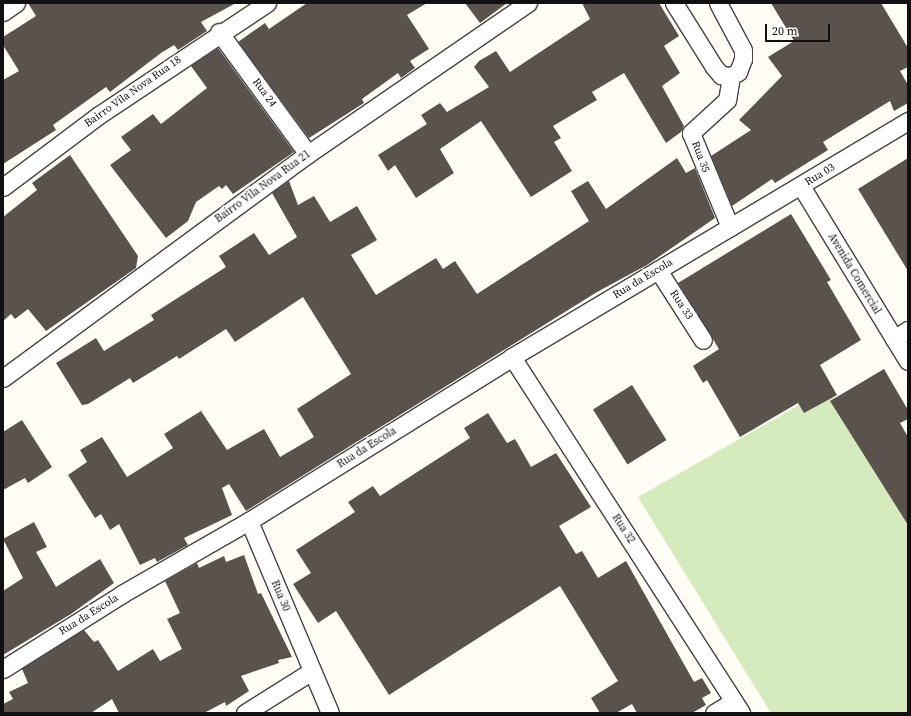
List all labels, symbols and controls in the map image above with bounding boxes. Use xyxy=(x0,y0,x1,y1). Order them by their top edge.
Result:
scale bar xyxy=(767,16,832,42)
text: 20 m xyxy=(772,23,798,39)
street label: Bairro Vila Nova Rua 18 xyxy=(82,53,184,131)
street label: Rua 24 xyxy=(249,76,279,110)
street label: Rua 35 xyxy=(688,139,712,175)
street label: Bairro Vila Nova Rua 21 xyxy=(212,148,314,226)
street label: Rua 03 xyxy=(803,161,837,189)
street label: Avenida Comercial xyxy=(825,231,883,317)
street label: Rua da Escola xyxy=(611,256,675,302)
street label: Rua 33 xyxy=(667,288,695,322)
street label: Rua da Escola xyxy=(335,425,399,471)
street label: Rua 32 xyxy=(609,512,637,546)
street label: Rua 30 xyxy=(268,578,292,614)
street label: Rua da Escola xyxy=(57,592,121,638)

